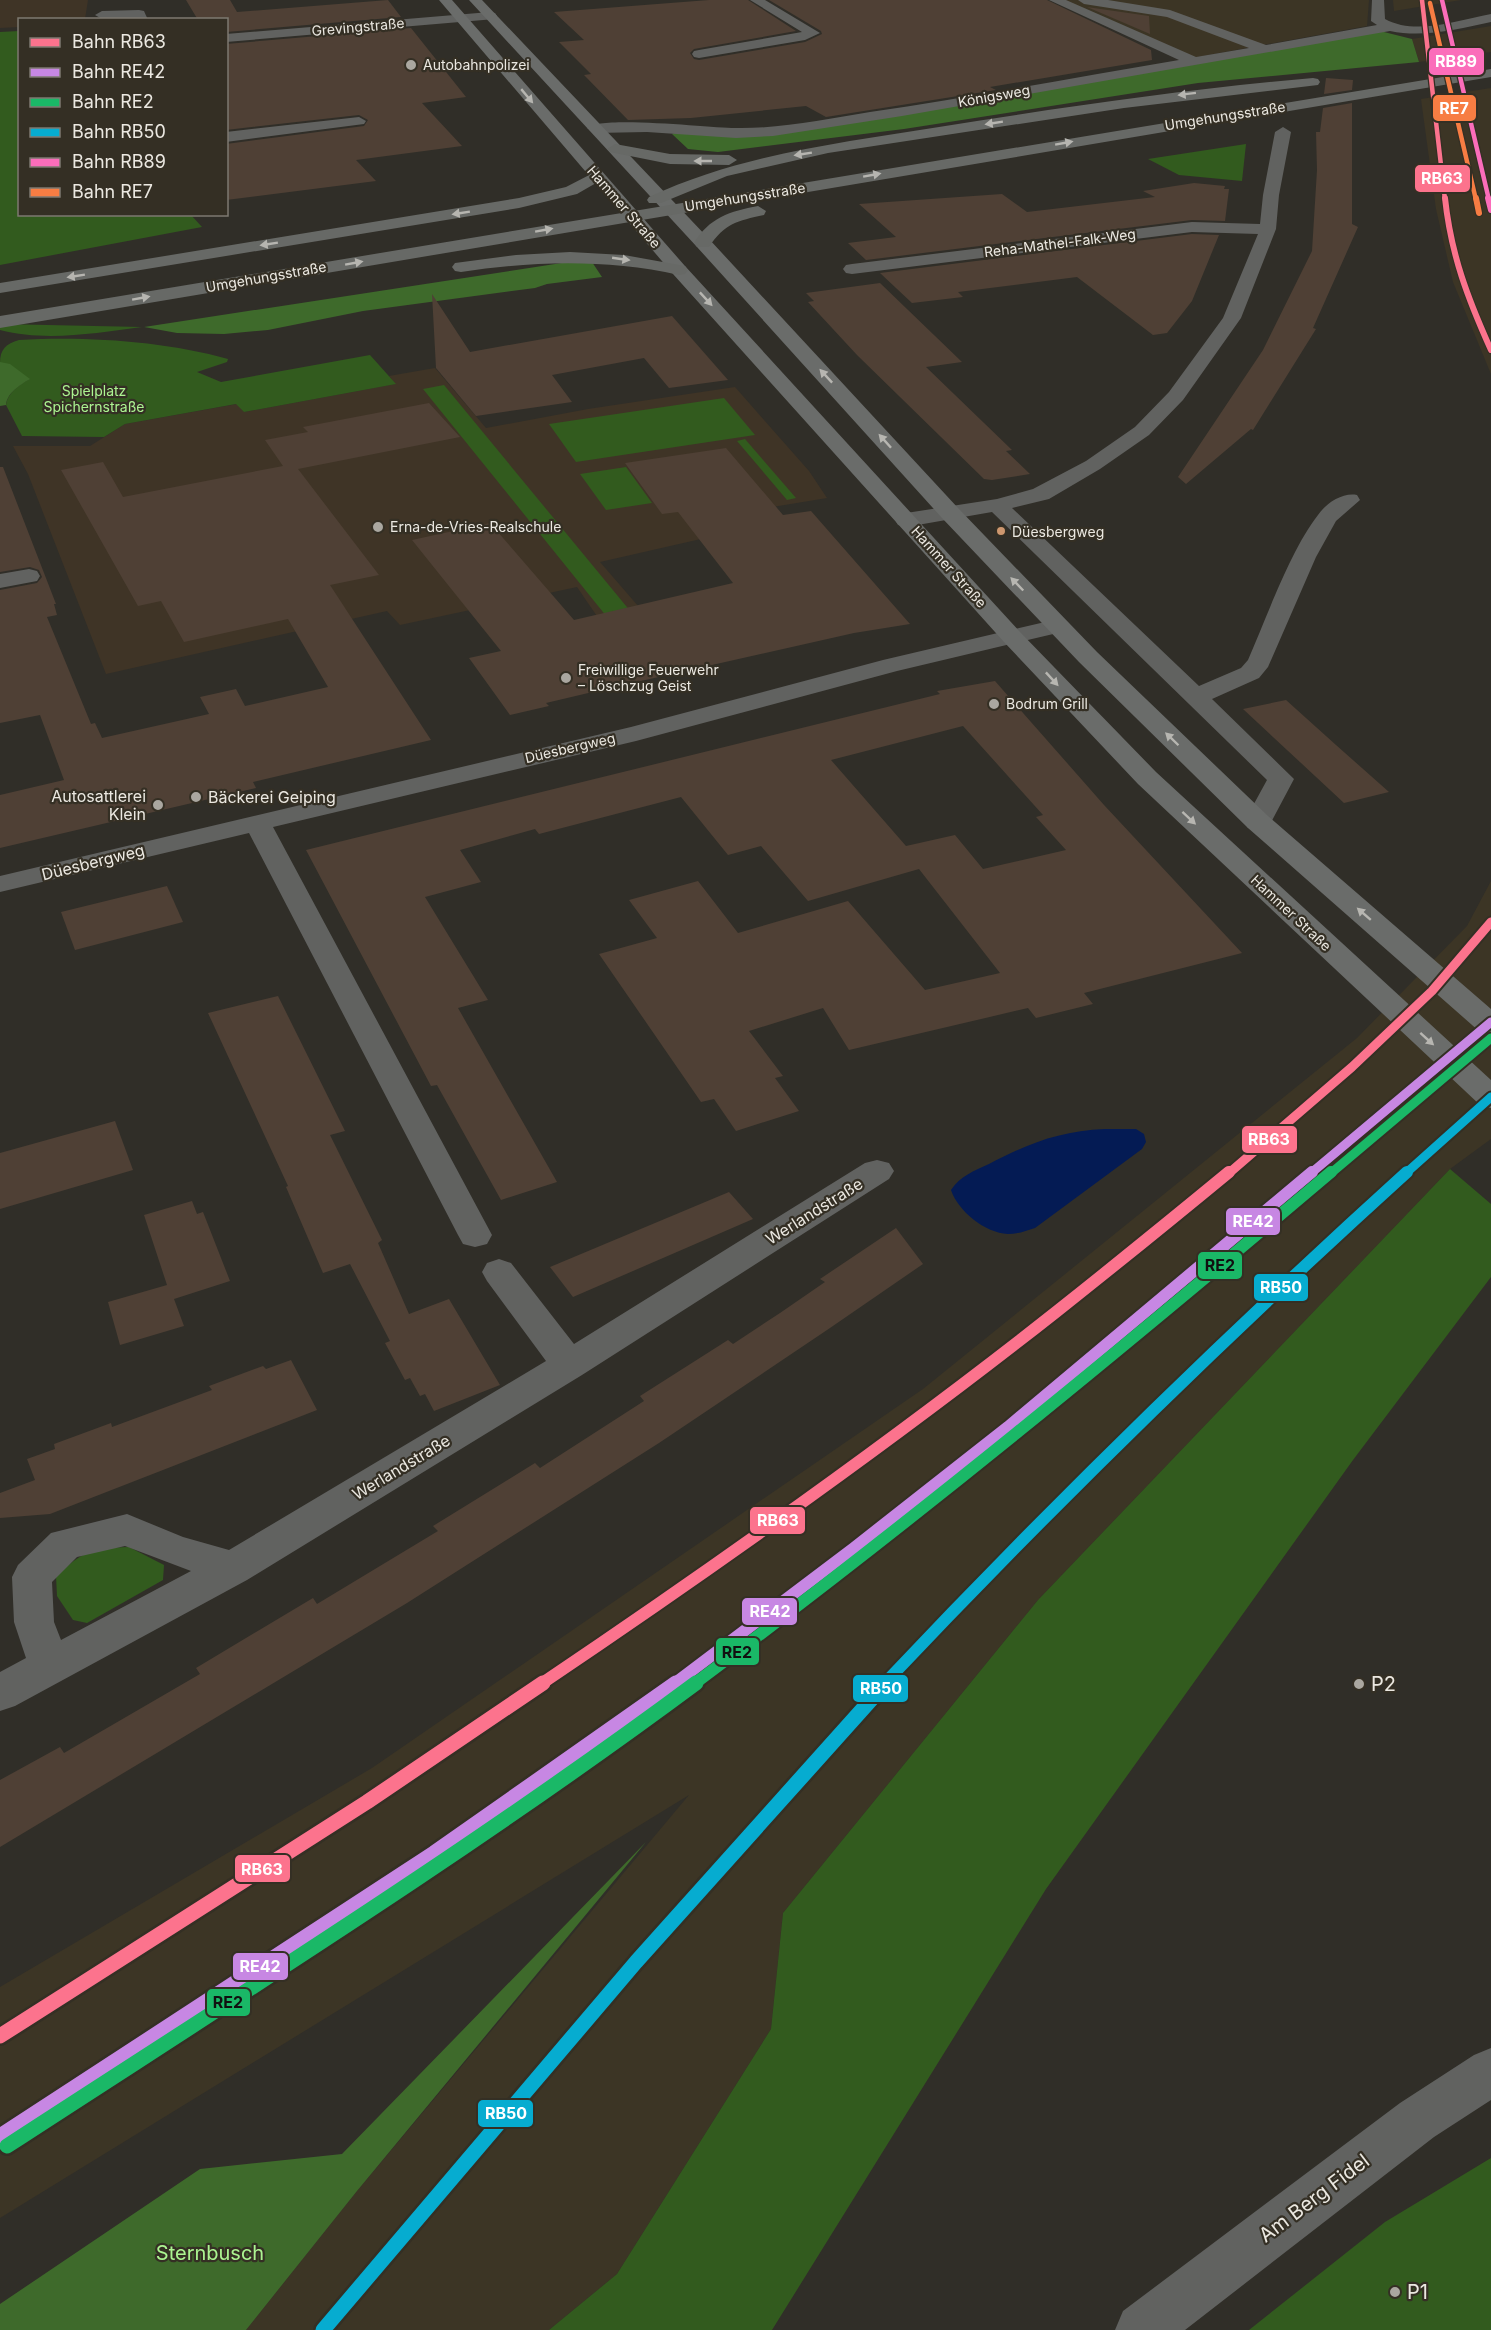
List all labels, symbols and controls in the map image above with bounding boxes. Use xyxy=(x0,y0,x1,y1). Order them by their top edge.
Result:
street label: Grevingstraße xyxy=(311,14,405,39)
legend xyxy=(18,18,228,216)
text: Bahn RB63 xyxy=(72,31,166,52)
line badge: RB89 xyxy=(1428,47,1485,76)
text: RB89 xyxy=(1435,51,1477,71)
place label: Autobahnpolizei xyxy=(423,56,530,73)
marker: Autobahnpolizei xyxy=(404,58,418,72)
text: Bahn RE42 xyxy=(72,61,165,82)
street label: Königsweg xyxy=(957,81,1031,110)
one-way arrow xyxy=(521,88,534,104)
one-way arrow xyxy=(1177,89,1196,99)
text: Bahn RE2 xyxy=(72,91,154,112)
line badge: RE7 xyxy=(1432,94,1477,122)
street label: Umgehungsstraße xyxy=(1163,98,1287,133)
text: RE7 xyxy=(1439,98,1469,118)
one-way arrow xyxy=(985,119,1004,128)
text: Bahn RB50 xyxy=(72,121,166,142)
one-way arrow xyxy=(1055,138,1074,147)
one-way arrow xyxy=(793,149,812,158)
text: Bahn RB89 xyxy=(72,151,166,172)
one-way arrow xyxy=(693,156,712,166)
street label: Hammer Straße xyxy=(584,162,665,251)
line badge: RB63 xyxy=(1414,164,1471,193)
text: RB63 xyxy=(1421,168,1463,188)
one-way arrow xyxy=(862,171,881,180)
street label: Umgehungsstraße xyxy=(683,179,807,214)
text: Bahn RE7 xyxy=(72,181,153,202)
one-way arrow xyxy=(452,209,471,218)
street label: Reha-Mathel-Falk-Weg xyxy=(983,225,1137,260)
one-way arrow xyxy=(534,226,553,235)
one-way arrow xyxy=(259,240,278,249)
one-way arrow xyxy=(612,254,631,264)
street label: Umgehungsstraße xyxy=(204,258,328,295)
one-way arrow xyxy=(344,258,363,267)
one-way arrow xyxy=(67,271,86,280)
one-way arrow xyxy=(699,291,712,306)
one-way arrow xyxy=(131,294,150,303)
one-way arrow xyxy=(819,369,833,384)
park label: Spielplatz Spichernstraße xyxy=(43,382,145,415)
one-way arrow xyxy=(879,434,892,449)
place label: Erna-de-Vries-Realschule xyxy=(390,518,561,535)
marker: Erna-de-Vries-Realschule xyxy=(371,520,385,534)
street label: Hammer Straße xyxy=(908,522,990,611)
place label: Düesbergweg xyxy=(1012,523,1104,540)
marker: Düesbergweg xyxy=(995,525,1007,537)
one-way arrow xyxy=(1010,577,1024,592)
place label: Freiwillige Feuerwehr – Löschzug Geist xyxy=(578,661,719,694)
marker: Freiwillige Feuerwehr – Löschzug Geist xyxy=(559,671,573,685)
one-way arrow xyxy=(1045,671,1059,685)
place label: Bodrum Grill xyxy=(1006,695,1088,712)
marker: Bodrum Grill xyxy=(987,697,1001,711)
street label: Düesbergweg xyxy=(523,729,617,766)
one-way arrow xyxy=(1165,733,1180,746)
place label: Autosattlerei Klein xyxy=(51,786,146,824)
place label: Bäckerei Geiping xyxy=(208,787,336,807)
marker: Bäckerei Geiping xyxy=(189,790,203,804)
marker: Autosattlerei Klein xyxy=(151,798,165,812)
one-way arrow xyxy=(1181,811,1196,824)
street label: Düesbergweg xyxy=(39,840,147,884)
street label: Hammer Straße xyxy=(1248,871,1335,954)
one-way arrow xyxy=(1357,908,1372,921)
one-way arrow xyxy=(1419,1032,1434,1045)
line badge: RB63 xyxy=(1241,1125,1298,1154)
text: RB63 xyxy=(1248,1129,1290,1149)
street label: Werlandstraße xyxy=(762,1173,866,1249)
line badge: RE42 xyxy=(1225,1207,1281,1236)
text: RE42 xyxy=(1232,1211,1274,1231)
line badge: RE2 xyxy=(1197,1251,1243,1280)
text: RE2 xyxy=(1205,1255,1235,1275)
line badge: RB50 xyxy=(1253,1273,1309,1302)
text: RB50 xyxy=(1260,1277,1302,1297)
street label: Werlandstraße xyxy=(348,1430,454,1504)
line badge: RB63 xyxy=(749,1506,806,1535)
text: RB63 xyxy=(757,1510,799,1530)
line badge: RE42 xyxy=(741,1597,798,1626)
text: RE42 xyxy=(749,1601,791,1621)
line badge: RE2 xyxy=(715,1637,760,1666)
text: RE2 xyxy=(722,1642,752,1662)
place label: P2 xyxy=(1371,1672,1396,1696)
line badge: RB50 xyxy=(852,1674,909,1703)
marker: P2 xyxy=(1352,1677,1366,1691)
text: RB50 xyxy=(860,1678,902,1698)
line badge: RB63 xyxy=(234,1854,291,1883)
text: RB63 xyxy=(241,1859,283,1879)
line badge: RE42 xyxy=(232,1952,289,1981)
text: RE42 xyxy=(239,1956,281,1976)
line badge: RE2 xyxy=(206,1988,251,2017)
text: RE2 xyxy=(213,1992,243,2012)
line badge: RB50 xyxy=(477,2099,534,2128)
text: RB50 xyxy=(485,2103,527,2123)
street label: Am Berg Fidel xyxy=(1254,2149,1374,2247)
park label: Sternbusch xyxy=(156,2241,264,2265)
place label: P1 xyxy=(1407,2280,1428,2304)
marker: P1 xyxy=(1388,2285,1402,2299)

